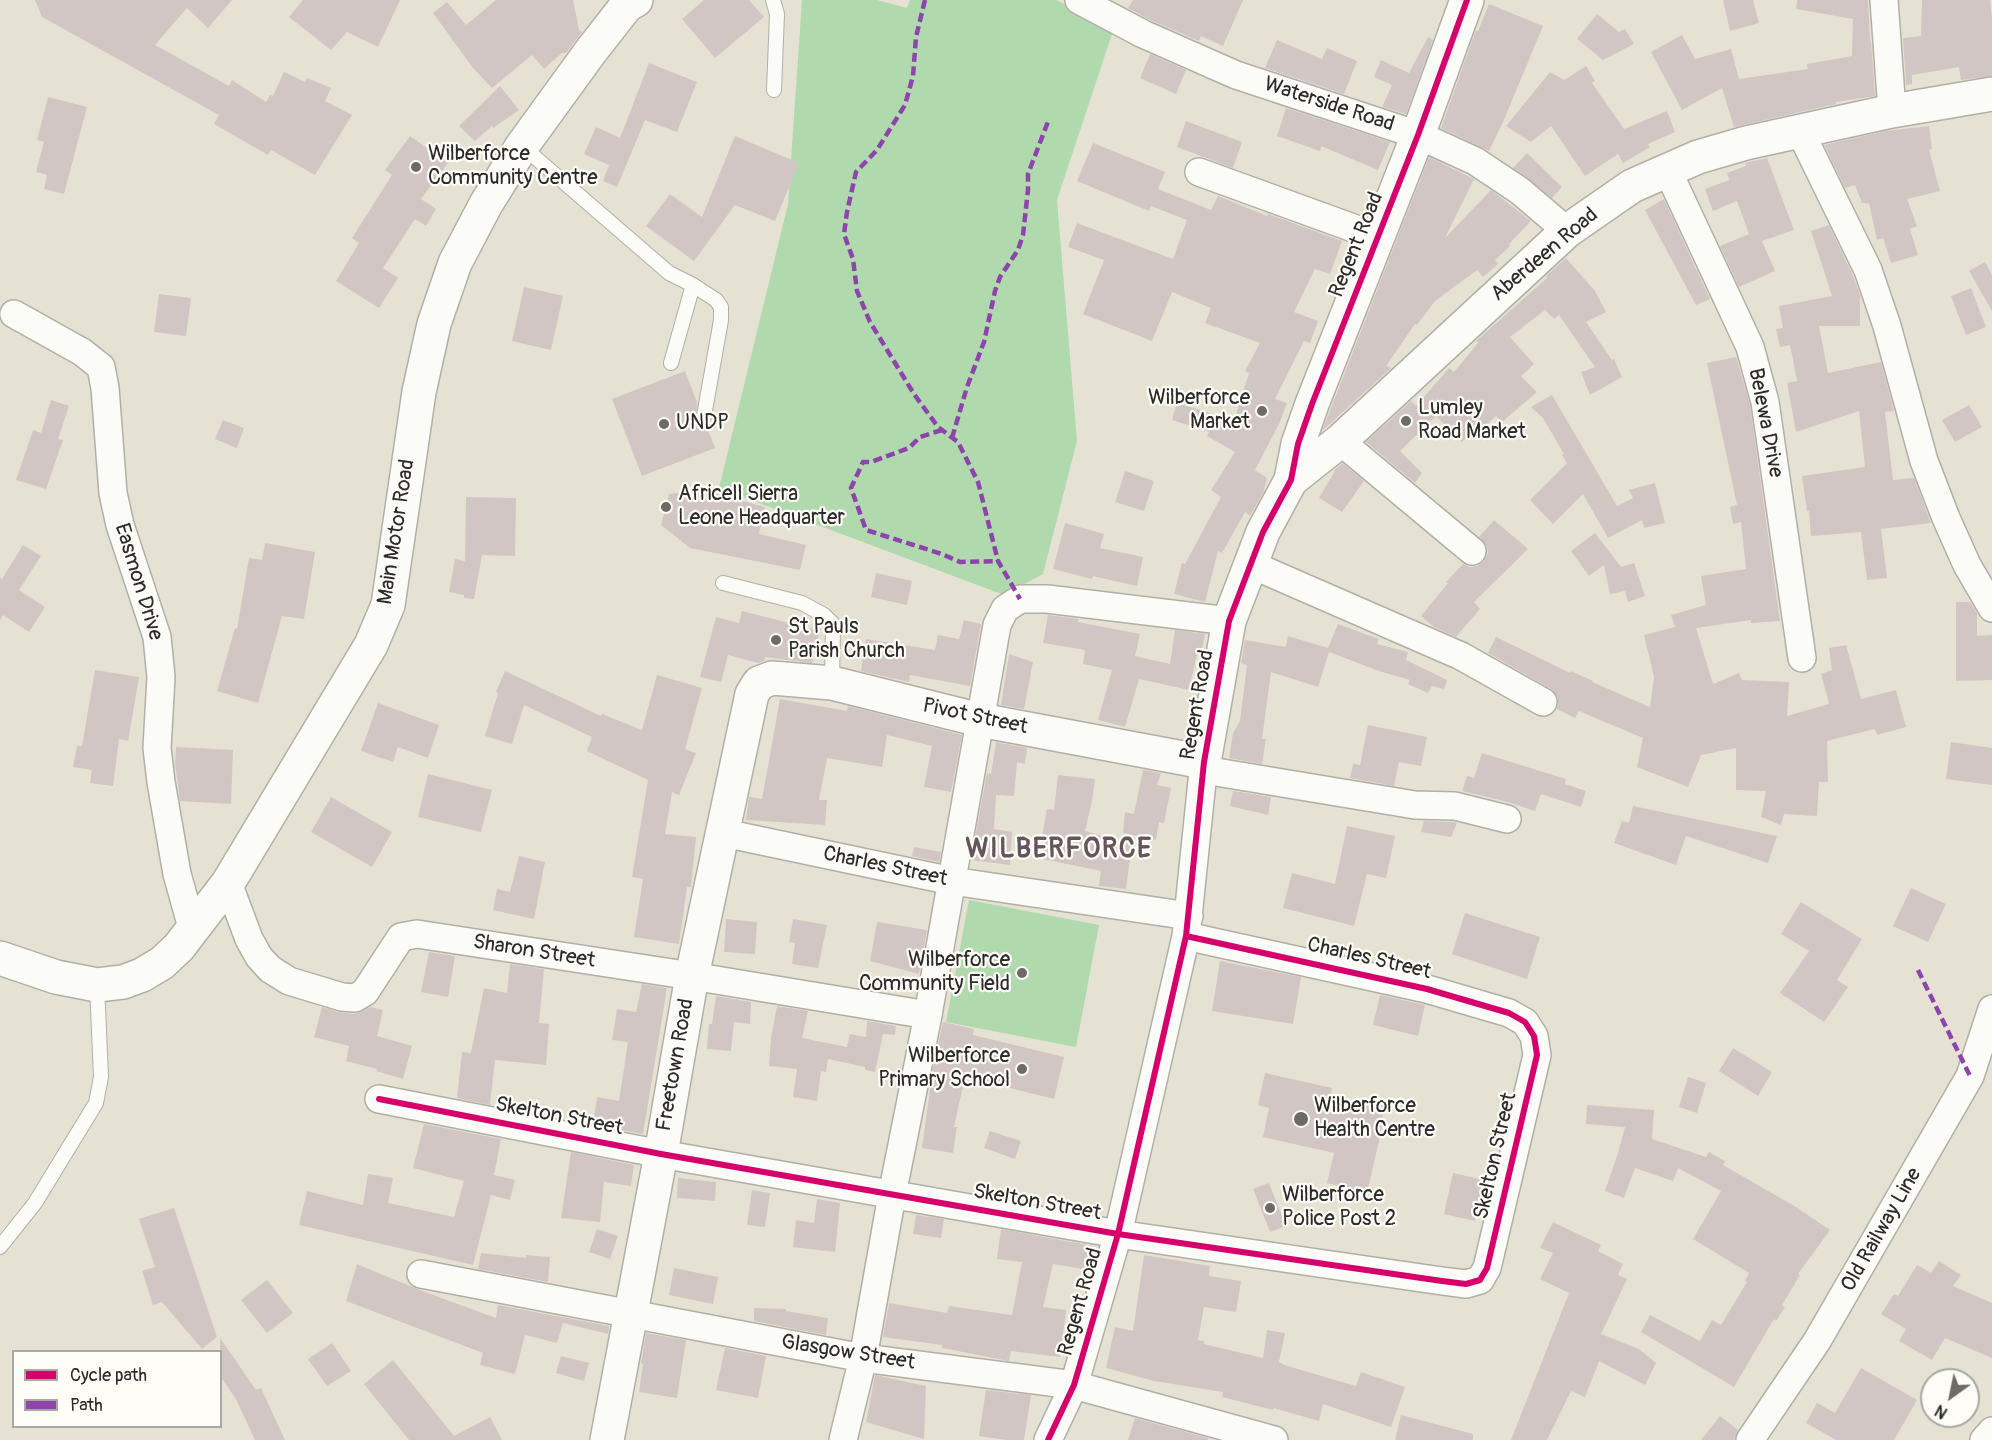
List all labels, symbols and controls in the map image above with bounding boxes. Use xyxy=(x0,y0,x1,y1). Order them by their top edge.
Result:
street label: Waterside Road xyxy=(1261,72,1397,138)
place label: Wilberforce Community Centre xyxy=(428,142,598,192)
marker: Wilberforce Community Centre xyxy=(409,160,423,174)
street label: Regent Road xyxy=(1324,189,1390,301)
street label: Aberdeen Road xyxy=(1486,203,1604,307)
street label: Belewa Drive xyxy=(1742,366,1788,480)
place label: Wilberforce Market xyxy=(1148,386,1250,436)
place label: Lumley Road Market xyxy=(1418,396,1526,446)
marker: Wilberforce Market xyxy=(1255,404,1269,418)
place label: UNDP xyxy=(676,411,729,437)
marker: Lumley Road Market xyxy=(1399,414,1413,428)
marker: UNDP xyxy=(657,417,671,431)
street label: Main Motor Road xyxy=(373,458,421,606)
place label: Africell Sierra Leone Headquarter xyxy=(678,482,845,532)
marker: Africell Sierra Leone Headquarter xyxy=(659,500,673,514)
street label: Easmon Drive xyxy=(108,520,168,644)
place label: St Pauls Parish Church xyxy=(788,615,905,665)
marker: St Pauls Parish Church xyxy=(769,633,783,647)
street label: Regent Road xyxy=(1176,648,1220,762)
street label: Pivot Street xyxy=(920,694,1030,740)
district label: WILBERFORCE xyxy=(965,834,1153,866)
street label: Charles Street xyxy=(821,842,949,892)
street label: Sharon Street xyxy=(471,930,597,974)
street label: Charles Street xyxy=(1305,933,1433,985)
place label: Wilberforce Community Field xyxy=(859,948,1010,998)
marker: Wilberforce Community Field xyxy=(1015,966,1029,980)
street label: Freetown Road xyxy=(652,997,700,1133)
place label: Wilberforce Primary School xyxy=(878,1044,1010,1094)
marker: Wilberforce Primary School xyxy=(1015,1062,1029,1076)
street label: Skelton Street xyxy=(1469,1090,1523,1222)
street label: Skelton Street xyxy=(493,1092,625,1142)
place label: Wilberforce Health Centre xyxy=(1314,1094,1435,1144)
marker: Wilberforce Health Centre xyxy=(1292,1110,1310,1128)
street label: Old Railway Line xyxy=(1836,1164,1928,1296)
street label: Skelton Street xyxy=(971,1179,1103,1227)
place label: Wilberforce Police Post 2 xyxy=(1282,1183,1396,1233)
marker: Wilberforce Police Post 2 xyxy=(1263,1201,1277,1215)
street label: Regent Road xyxy=(1054,1245,1108,1359)
street label: Glasgow Street xyxy=(779,1330,917,1376)
legend xyxy=(12,1350,222,1428)
text: Cycle path xyxy=(70,1364,147,1387)
north arrow xyxy=(1920,1368,1980,1428)
text: Path xyxy=(70,1394,103,1417)
text: N xyxy=(1931,1400,1951,1423)

